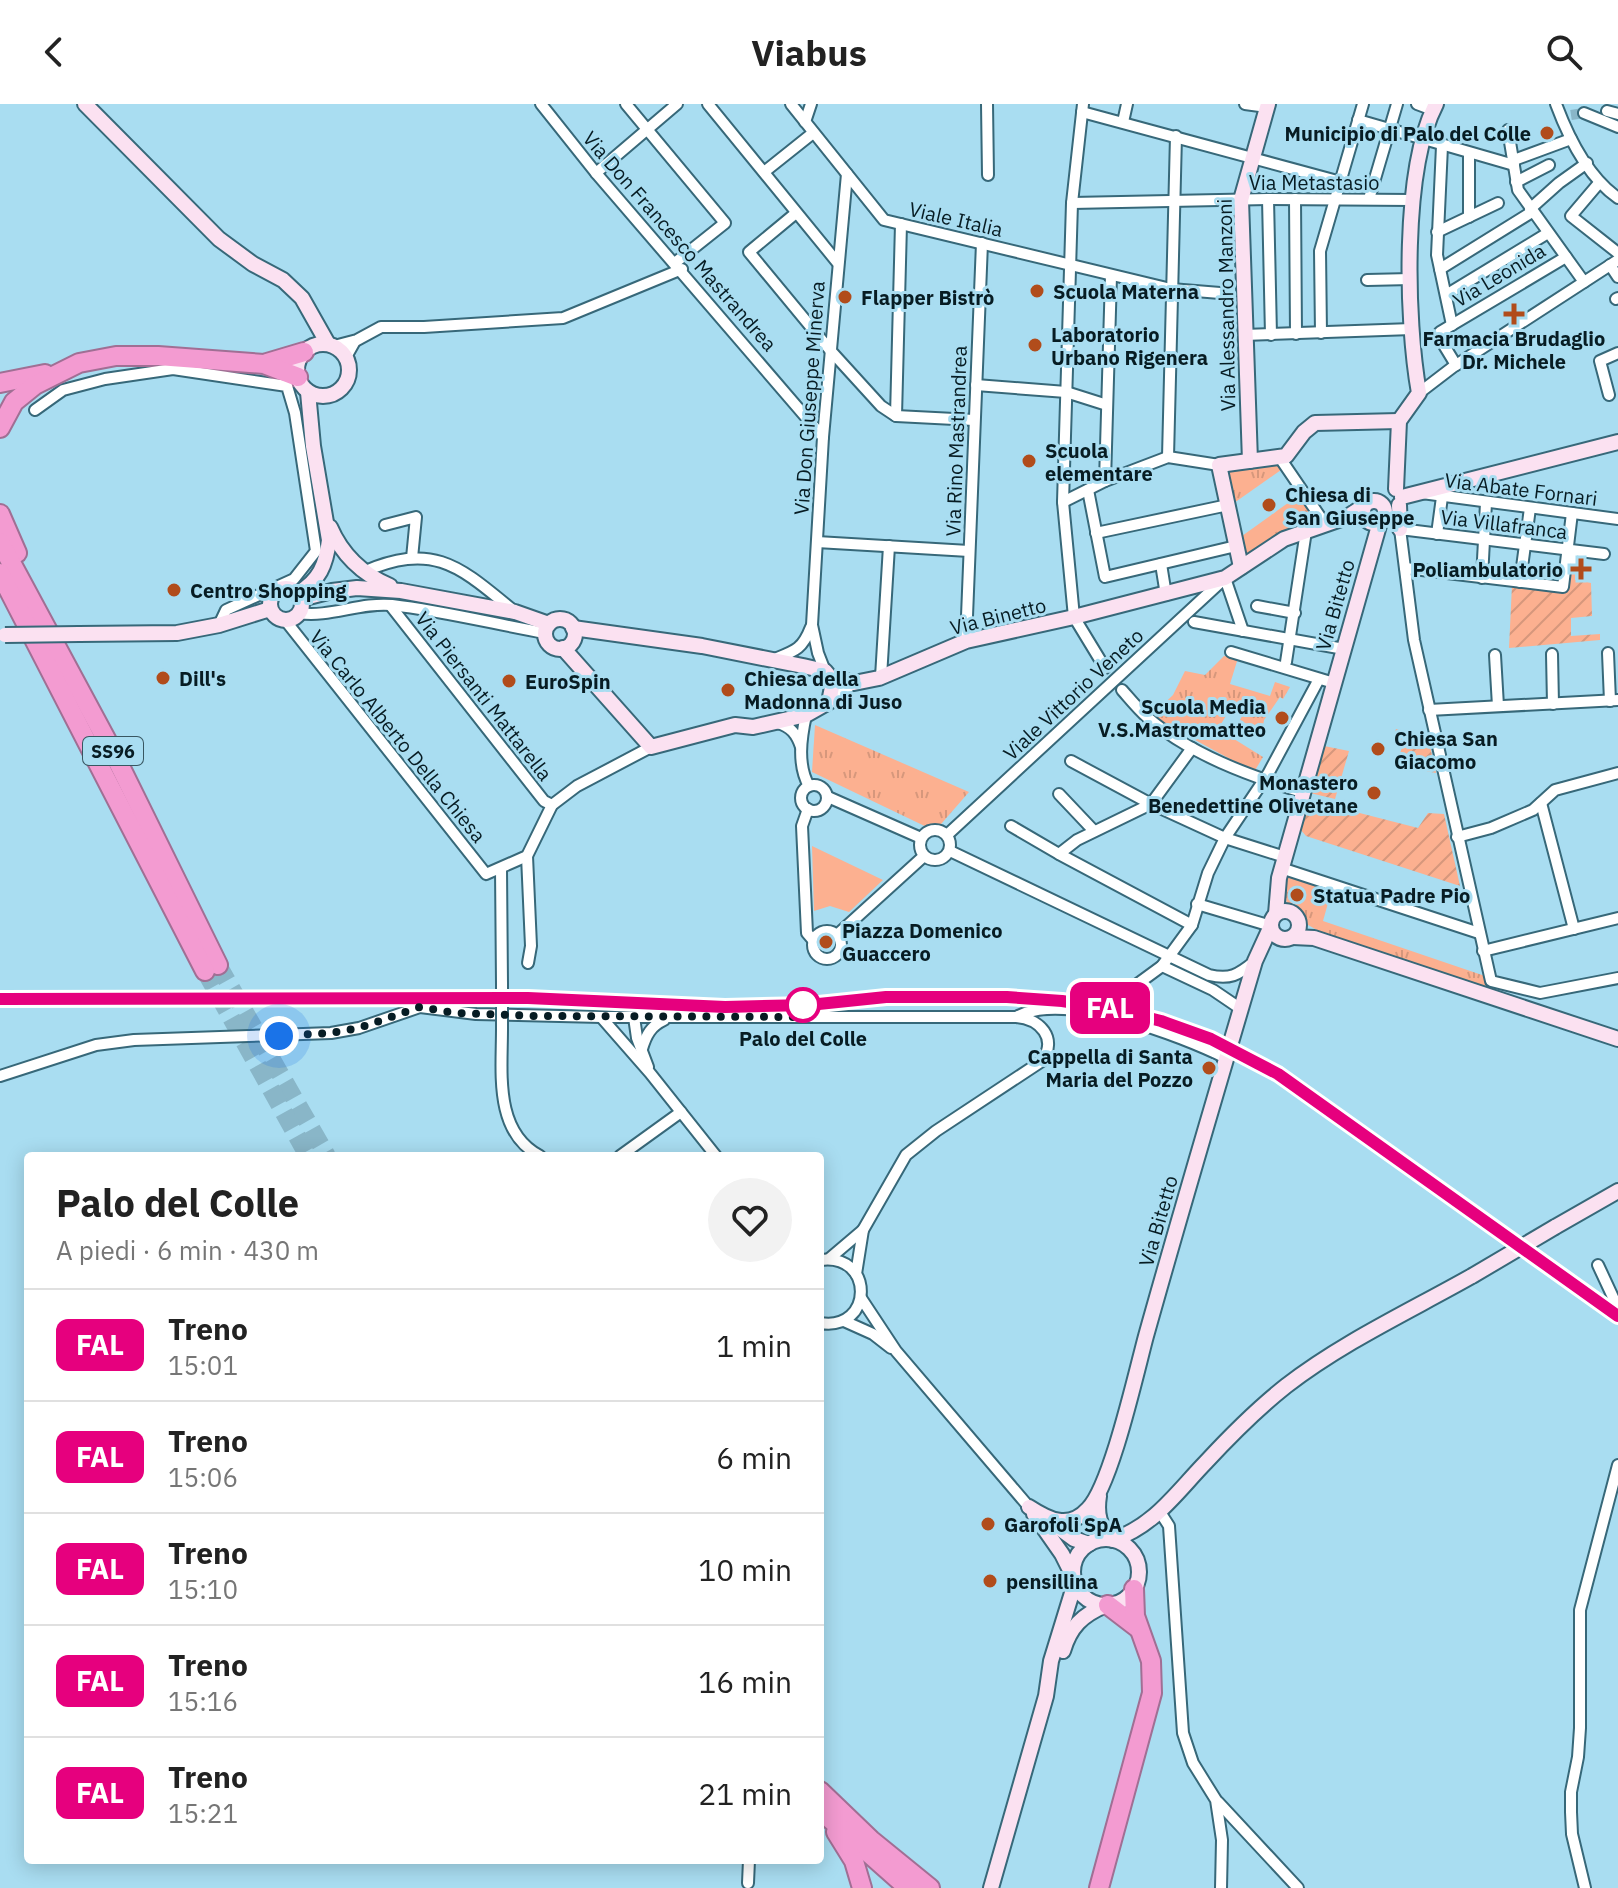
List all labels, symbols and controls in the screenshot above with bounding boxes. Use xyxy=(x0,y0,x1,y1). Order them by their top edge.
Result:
text: Viabus xyxy=(751,29,867,76)
icon: back xyxy=(32,30,76,74)
icon: search xyxy=(1542,30,1586,74)
place label: Municipio di Palo del Colle xyxy=(1285,120,1531,147)
marker: Municipio di Palo del Colle xyxy=(1538,124,1556,142)
street label: Via Don Francesco Mastrandrea xyxy=(577,125,783,357)
street label: Via Metastasio xyxy=(1249,169,1379,196)
street label: Viale Italia xyxy=(906,195,1006,243)
street label: Via Alessandro Manzoni xyxy=(1211,198,1241,412)
street label: Via Leonida xyxy=(1448,237,1550,313)
place label: Scuola Materna xyxy=(1053,278,1199,305)
street label: Via Don Giuseppe Minerva xyxy=(787,280,831,516)
marker: Scuola Materna xyxy=(1028,282,1046,300)
place label: Flapper Bistrò xyxy=(861,284,994,311)
marker: Flapper Bistrò xyxy=(836,288,854,306)
marker: Farmacia Brudaglio Dr. Michele xyxy=(1505,305,1523,323)
place label: Laboratorio Urbano Rigenera xyxy=(1051,321,1208,371)
place label: Farmacia Brudaglio Dr. Michele xyxy=(1423,325,1605,375)
marker: Laboratorio Urbano Rigenera xyxy=(1026,336,1044,354)
street label: Via Rino Mastrandrea xyxy=(939,345,973,537)
place label: Scuola elementare xyxy=(1045,437,1153,487)
marker: Scuola elementare xyxy=(1020,452,1038,470)
street label: Via Abate Fornari xyxy=(1443,466,1599,512)
place label: Chiesa di San Giuseppe xyxy=(1285,481,1414,531)
marker: Chiesa di San Giuseppe xyxy=(1260,496,1278,514)
street label: Via Villafranca xyxy=(1439,503,1569,545)
street label: Via Bitetto xyxy=(1309,556,1361,654)
place label: Poliambulatorio xyxy=(1413,556,1563,583)
marker: Poliambulatorio xyxy=(1570,558,1592,580)
place label: Centro Shopping xyxy=(190,577,347,604)
marker: Centro Shopping xyxy=(165,581,183,599)
street label: Via Binetto xyxy=(947,591,1049,641)
street label: Via Piersanti Mattarella xyxy=(409,606,559,786)
street label: Viale Vittorio Veneto xyxy=(997,622,1149,766)
street label: Via Carlo Alberto Della Chiesa xyxy=(304,624,492,848)
place label: Dill's xyxy=(179,665,226,692)
place label: Chiesa della Madonna di Juso xyxy=(744,665,902,715)
place label: EuroSpin xyxy=(525,668,611,695)
marker: Dill's xyxy=(154,669,172,687)
marker: EuroSpin xyxy=(500,672,518,690)
marker: Chiesa della Madonna di Juso xyxy=(719,681,737,699)
place label: Scuola Media V.S.Mastromatteo xyxy=(1098,693,1266,743)
marker: Scuola Media V.S.Mastromatteo xyxy=(1273,709,1291,727)
place label: Chiesa San Giacomo xyxy=(1394,725,1498,775)
road number: SS96 xyxy=(83,737,143,765)
marker: Chiesa San Giacomo xyxy=(1369,740,1387,758)
place label: Monastero Benedettine Olivetane xyxy=(1148,769,1358,819)
marker: Monastero Benedettine Olivetane xyxy=(1365,784,1383,802)
place label: Statua Padre Pio xyxy=(1313,882,1470,909)
marker: Statua Padre Pio xyxy=(1288,886,1306,904)
place label: Piazza Domenico Guaccero xyxy=(842,917,1003,967)
marker: Piazza Domenico Guaccero xyxy=(817,933,835,951)
line badge: FAL xyxy=(1064,982,1156,1034)
marker: Palo del Colle xyxy=(786,988,820,1022)
text: FAL xyxy=(1086,989,1134,1026)
your location xyxy=(259,1016,299,1056)
place label: Palo del Colle xyxy=(739,1025,867,1052)
place label: Cappella di Santa Maria del Pozzo xyxy=(1028,1043,1193,1093)
marker: Cappella di Santa Maria del Pozzo xyxy=(1200,1059,1218,1077)
street label: Via Bitetto xyxy=(1132,1172,1184,1270)
text: Palo del Colle xyxy=(56,1178,299,1227)
button: heart xyxy=(708,1178,792,1262)
text: A piedi · 6 min · 430 m xyxy=(56,1233,319,1267)
text: Treno xyxy=(168,1309,248,1348)
text: FAL xyxy=(76,1326,124,1363)
text: 1 min xyxy=(716,1326,792,1365)
text: 15:01 xyxy=(168,1348,238,1382)
text: Treno xyxy=(168,1421,248,1460)
text: FAL xyxy=(76,1438,124,1475)
text: 6 min xyxy=(716,1438,792,1477)
text: 15:06 xyxy=(168,1460,238,1494)
place label: Garofoli SpA xyxy=(1004,1511,1122,1538)
marker: Garofoli SpA xyxy=(979,1515,997,1533)
text: Treno xyxy=(168,1533,248,1572)
text: FAL xyxy=(76,1550,124,1587)
text: 10 min xyxy=(698,1550,792,1589)
place label: pensillina xyxy=(1006,1568,1098,1595)
text: 15:10 xyxy=(168,1572,238,1606)
marker: pensillina xyxy=(981,1572,999,1590)
text: Treno xyxy=(168,1645,248,1684)
text: FAL xyxy=(76,1662,124,1699)
text: 16 min xyxy=(698,1662,792,1701)
text: 15:16 xyxy=(168,1684,238,1718)
text: Treno xyxy=(168,1757,248,1796)
text: FAL xyxy=(76,1774,124,1811)
text: 21 min xyxy=(698,1774,792,1813)
text: 15:21 xyxy=(168,1796,238,1830)

